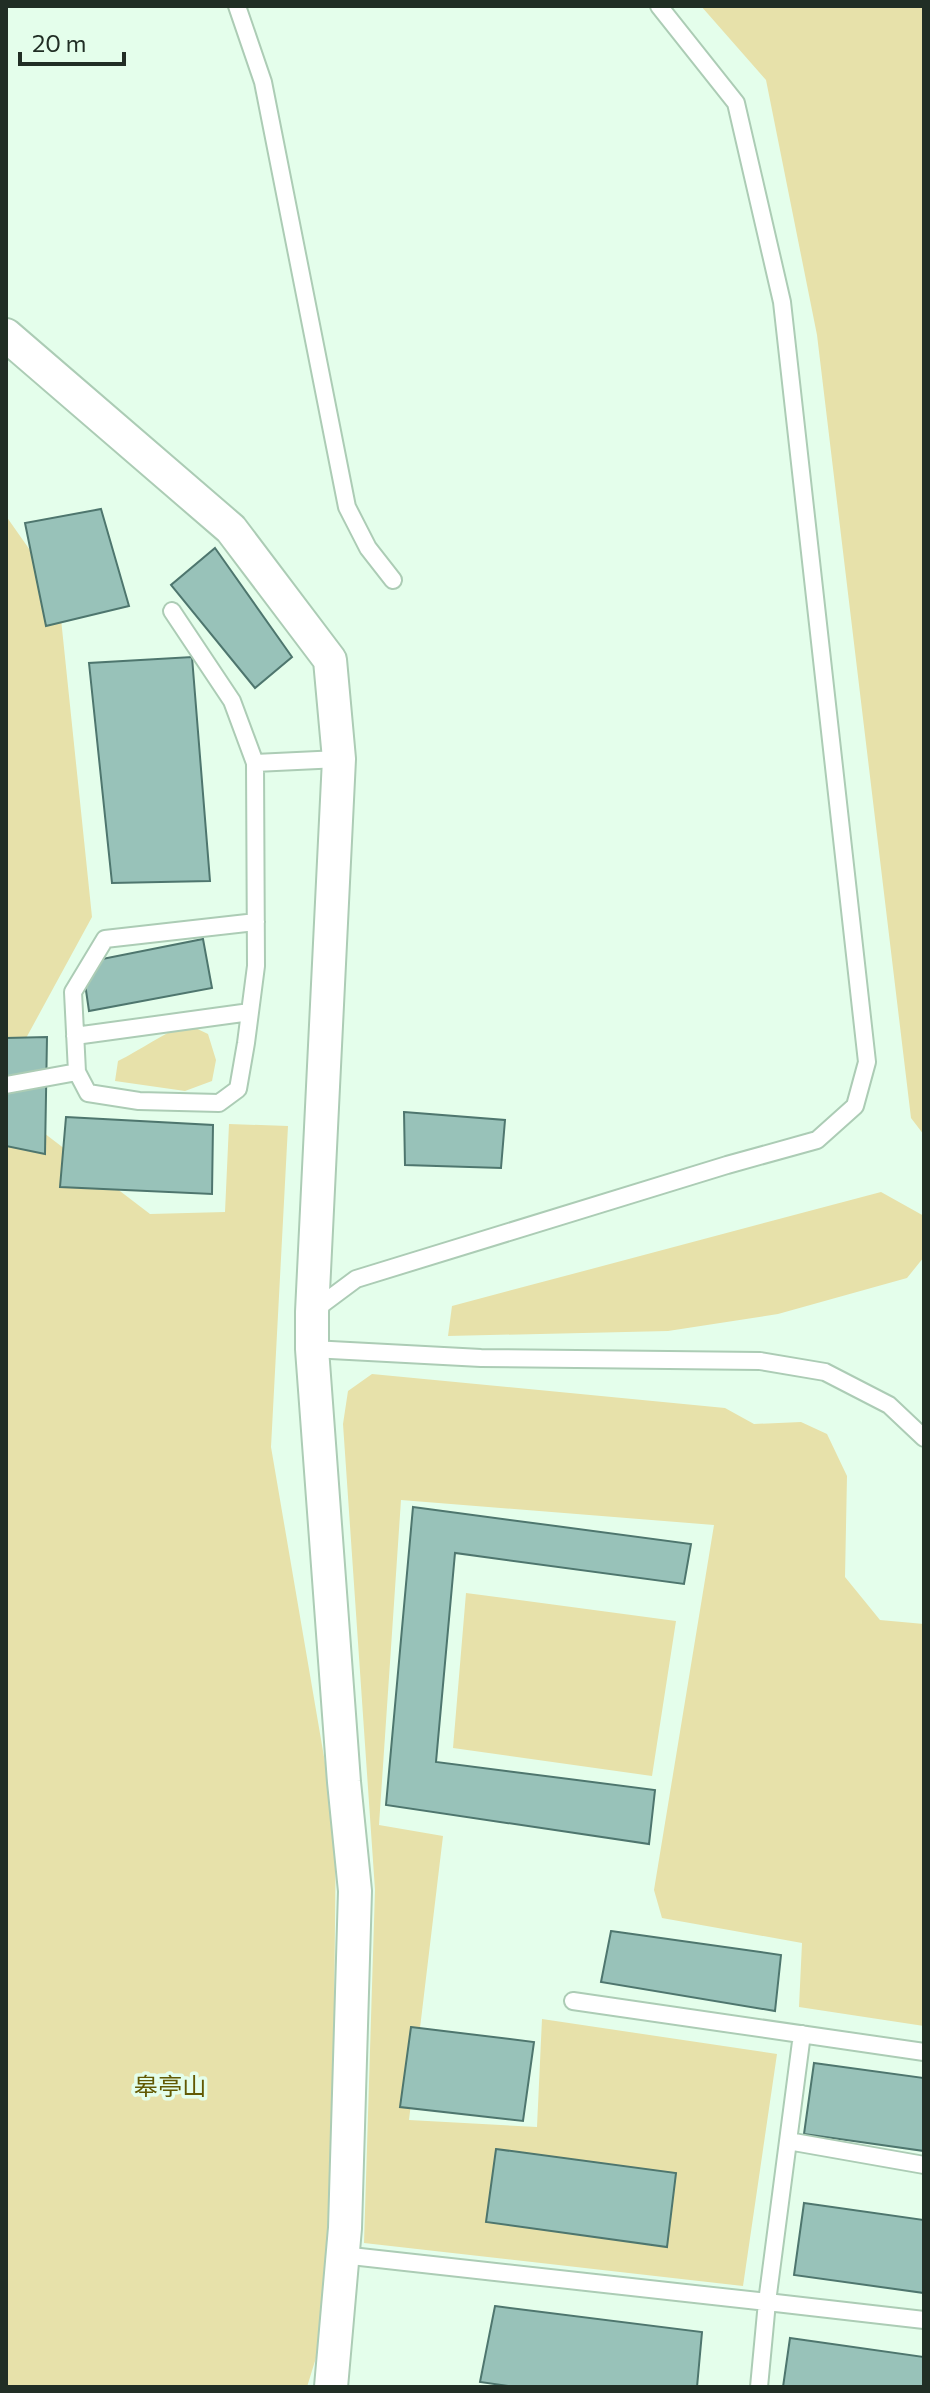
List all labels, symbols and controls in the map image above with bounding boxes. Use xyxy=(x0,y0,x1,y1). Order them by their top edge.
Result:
scale bar xyxy=(20,16,124,66)
text: 20 m xyxy=(32,28,86,57)
park label: 皋亭山 xyxy=(134,2071,206,2100)

